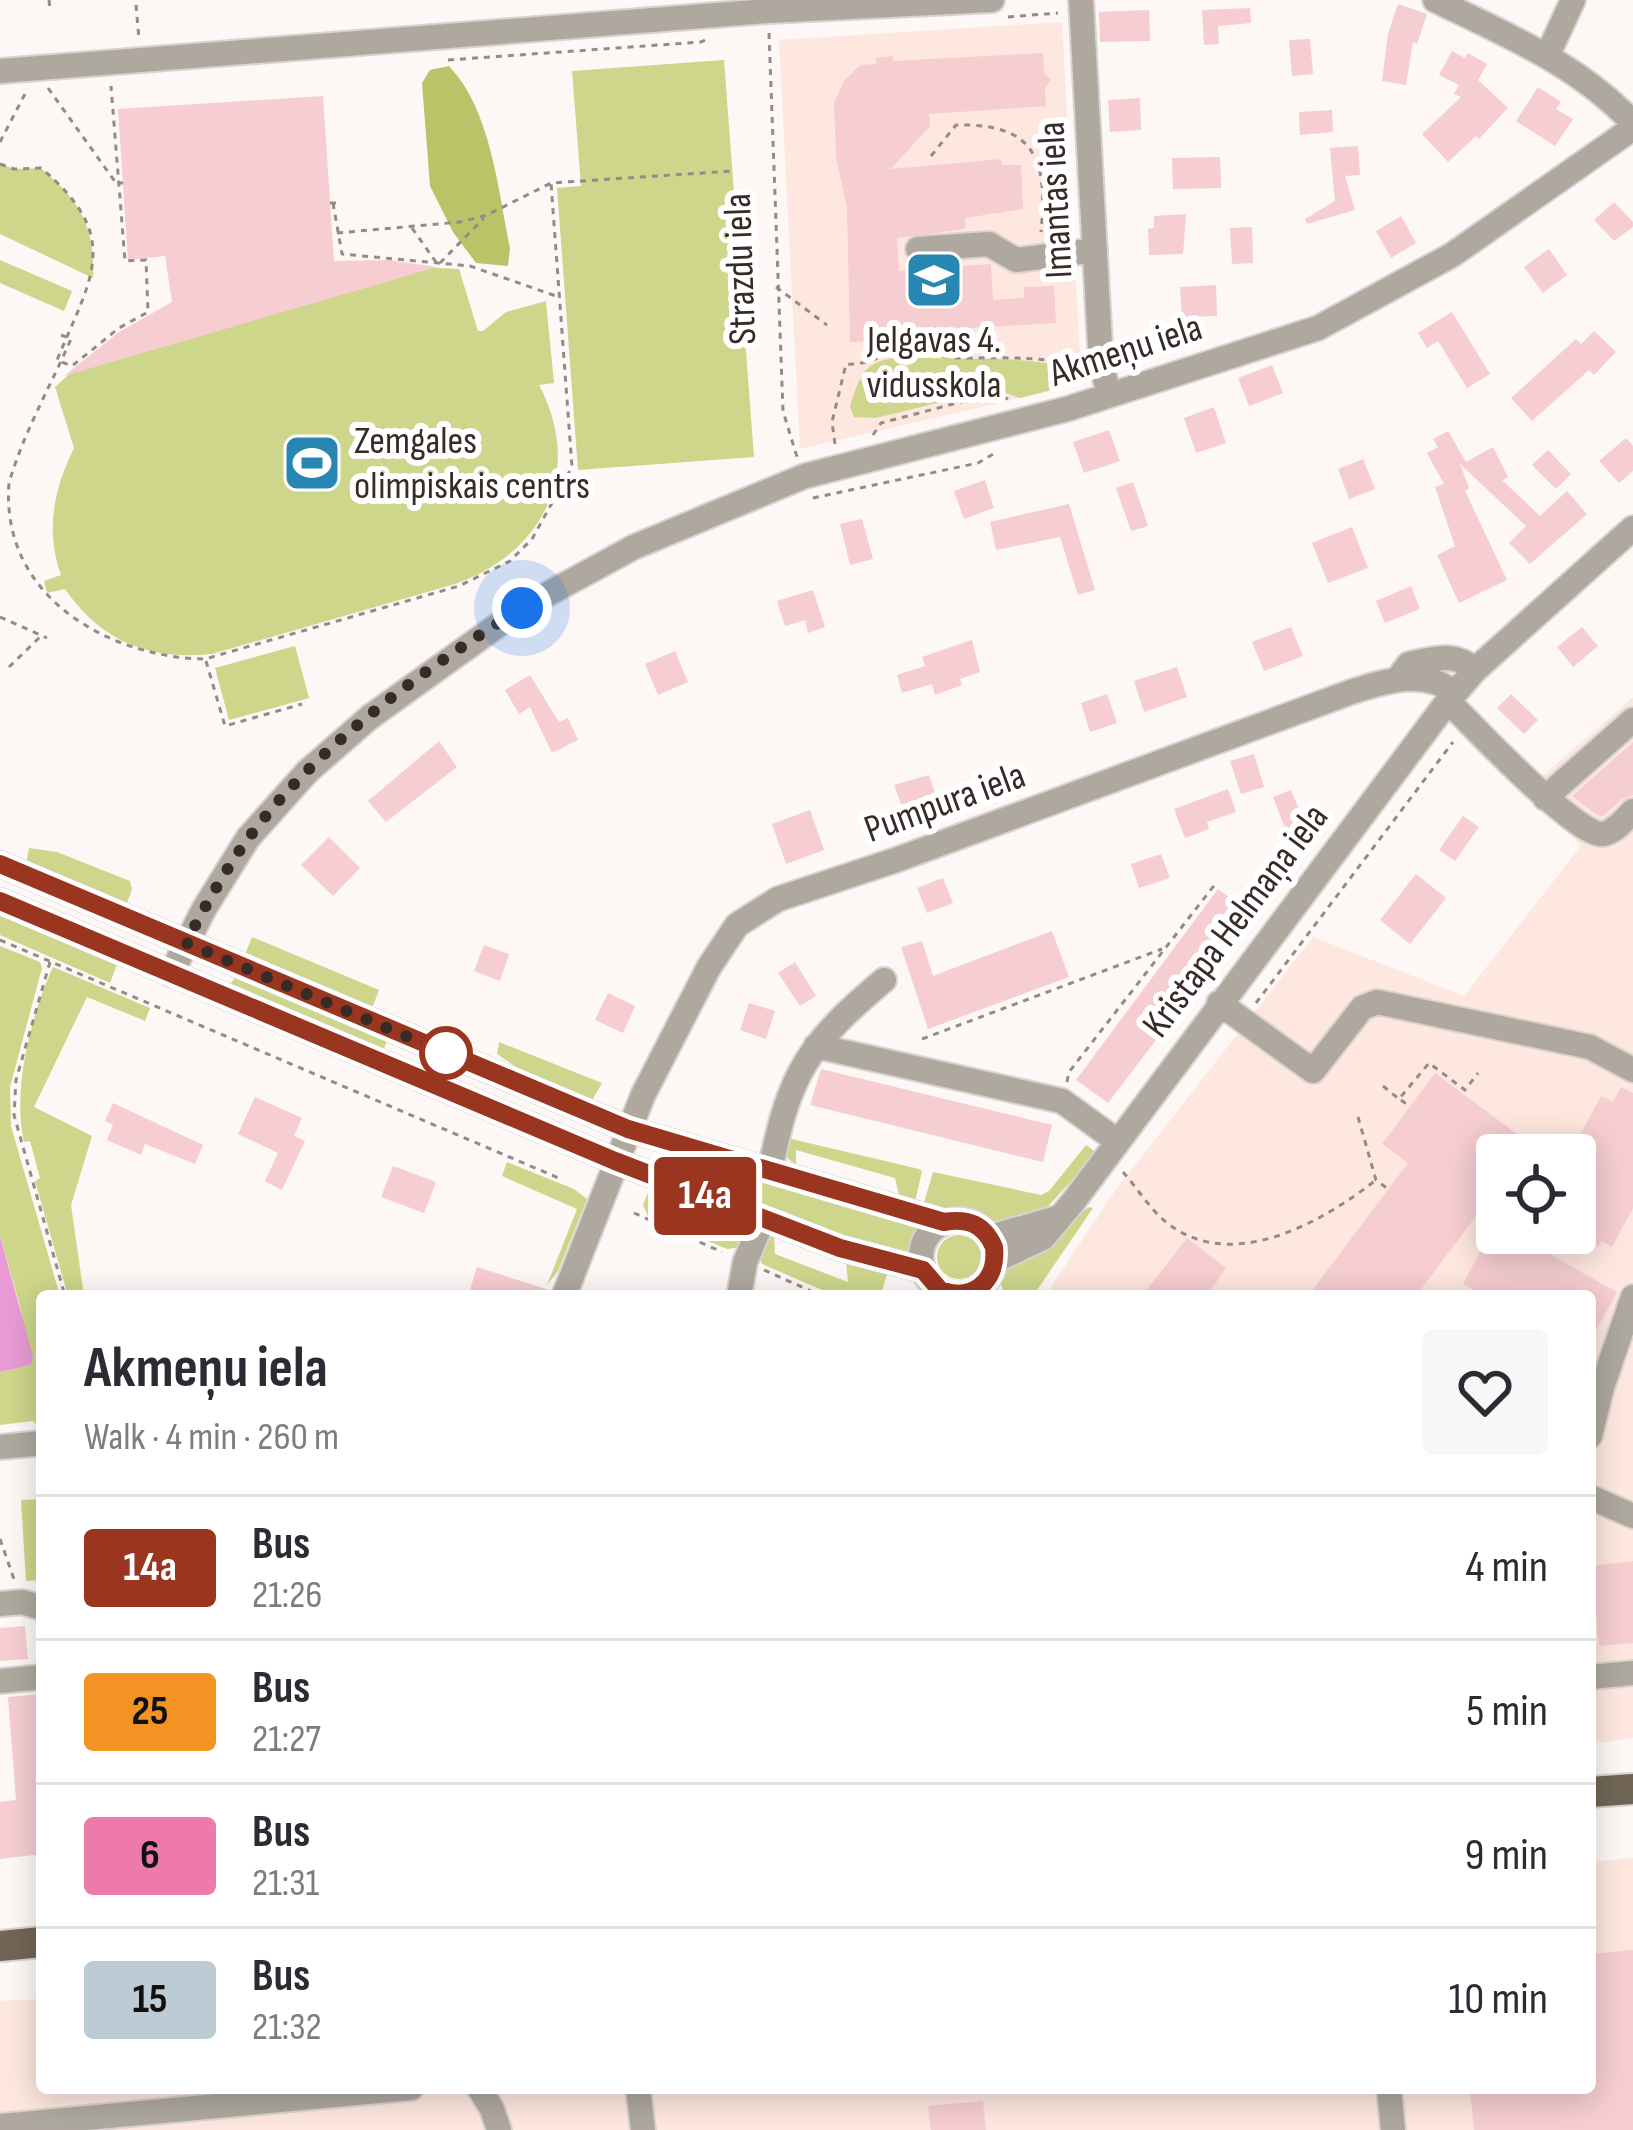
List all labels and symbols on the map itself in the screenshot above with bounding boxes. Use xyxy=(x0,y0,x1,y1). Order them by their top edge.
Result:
street label: Imantas iela xyxy=(1028,120,1084,280)
street label: Strazdu iela xyxy=(715,192,767,346)
school or university icon: Jelgavas 4. vidusskola xyxy=(903,249,965,311)
street label: Akmeņu iela xyxy=(1043,304,1208,398)
place label: Jelgavas 4. vidusskola xyxy=(866,317,1002,409)
place label: Zemgales olimpiskais centrs xyxy=(354,418,590,510)
sports icon: Zemgales olimpiskais centrs xyxy=(281,432,343,494)
your location xyxy=(492,578,552,638)
street label: Pumpura iela xyxy=(858,752,1032,854)
street label: Kristapa Helmaņa iela xyxy=(1133,795,1339,1047)
unlabelled marker xyxy=(421,1028,471,1078)
line badge: 14a xyxy=(636,1157,774,1235)

